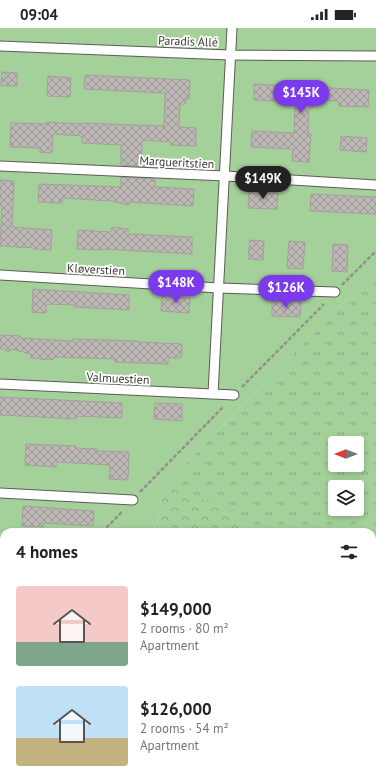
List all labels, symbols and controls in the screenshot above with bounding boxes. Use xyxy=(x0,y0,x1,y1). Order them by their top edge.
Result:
text: 09:04 xyxy=(20,5,58,24)
street label: Paradis Allé xyxy=(158,32,218,50)
pin: $145K xyxy=(273,80,329,114)
text: $145K xyxy=(282,84,320,101)
street label: Margueritstien xyxy=(139,153,215,171)
pin: $149K xyxy=(235,166,291,200)
text: $149K xyxy=(244,170,282,187)
street label: Kløverstien xyxy=(67,260,125,278)
pin: $148K xyxy=(148,270,204,304)
text: $148K xyxy=(157,274,195,291)
pin: $126K xyxy=(258,275,314,309)
text: $126K xyxy=(267,279,305,296)
street label: Valmuestien xyxy=(85,369,150,387)
north arrow xyxy=(328,436,364,472)
map controls xyxy=(328,436,364,516)
button: layers xyxy=(328,480,364,516)
text: 4 homes xyxy=(16,541,78,563)
icon: filters xyxy=(338,541,360,563)
text: $149,000 xyxy=(140,598,212,620)
icon: home xyxy=(48,602,96,650)
text: 2 rooms · 80 m² xyxy=(140,620,229,637)
text: Apartment xyxy=(140,637,199,654)
text: $126,000 xyxy=(140,698,212,720)
icon: home xyxy=(48,702,96,750)
text: 2 rooms · 54 m² xyxy=(140,720,229,737)
text: Apartment xyxy=(140,737,199,754)

